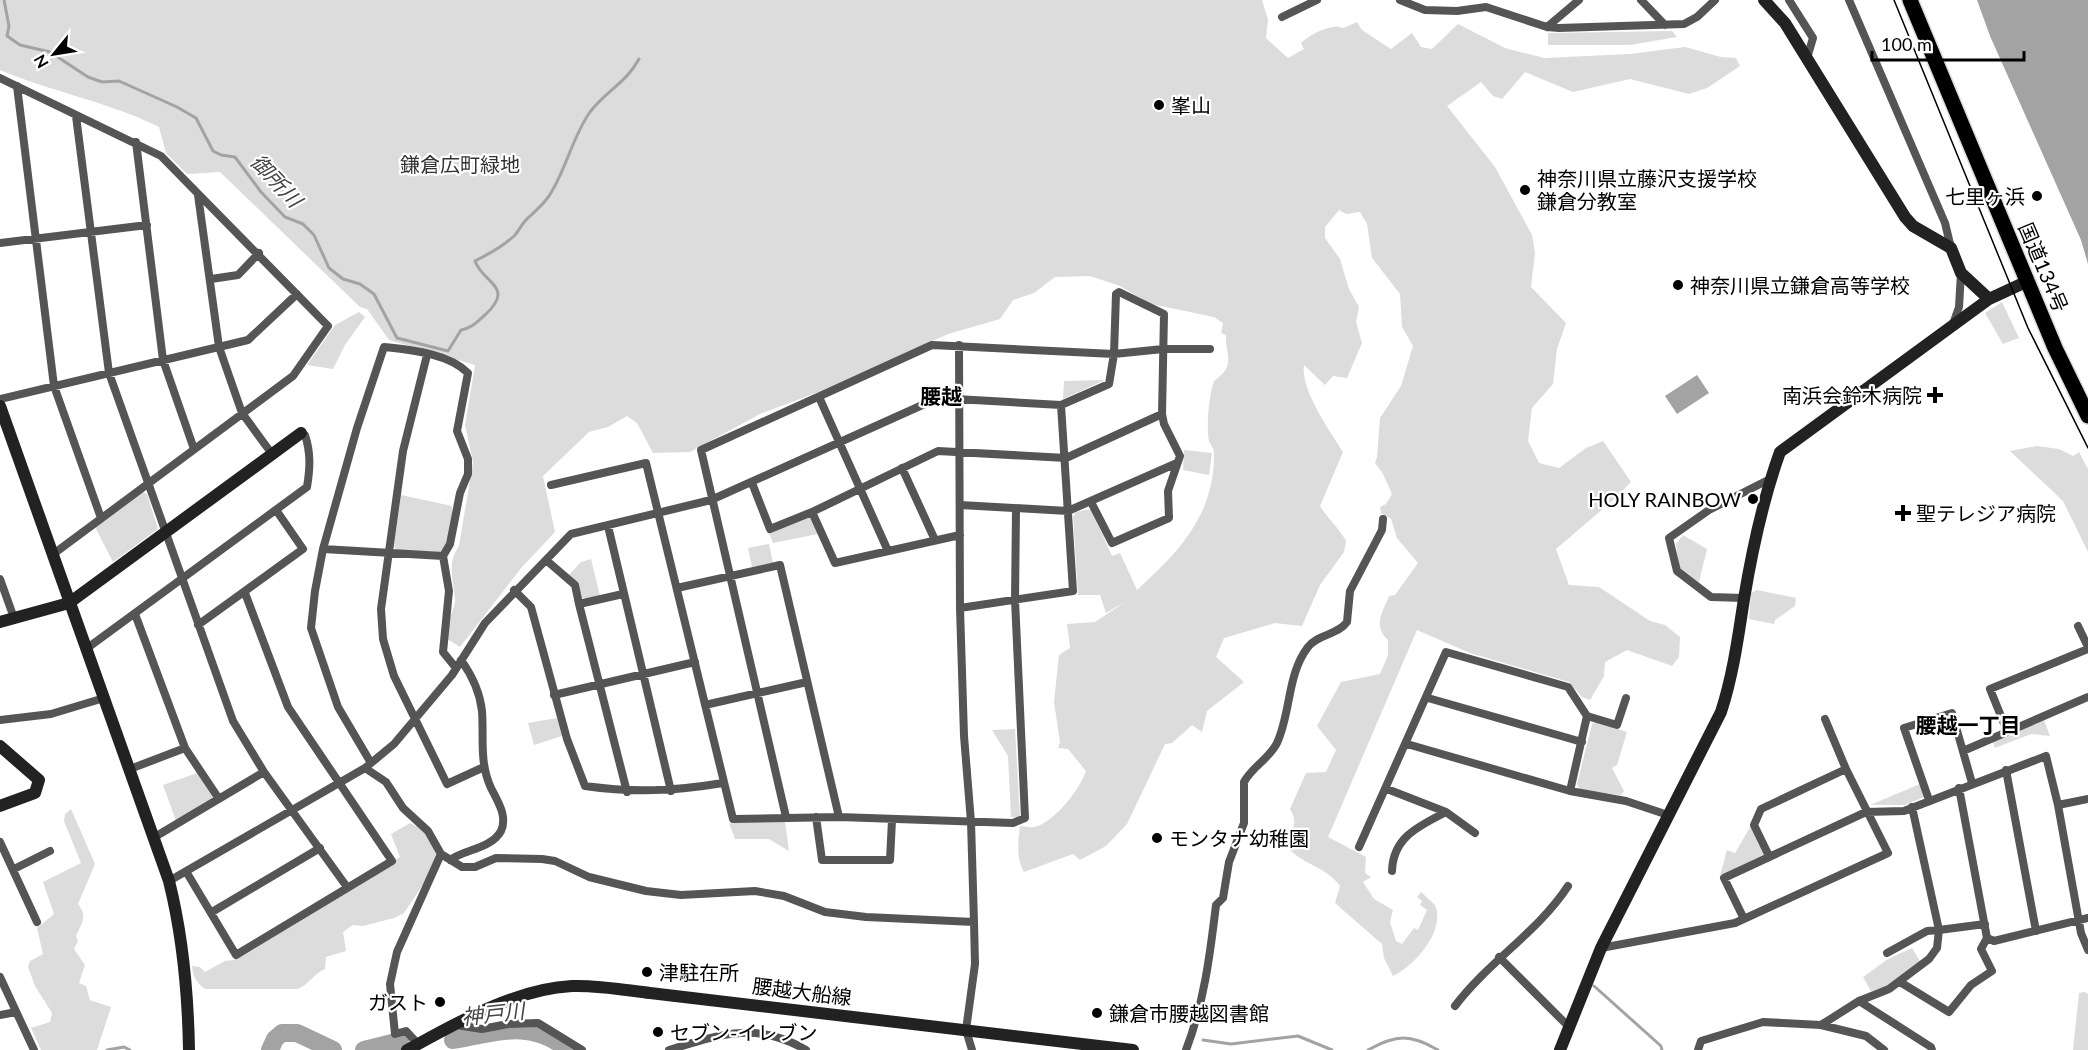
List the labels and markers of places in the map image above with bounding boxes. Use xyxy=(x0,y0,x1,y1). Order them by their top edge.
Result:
place label: 峯山 xyxy=(1171,93,1211,117)
marker: 峯山 xyxy=(1152,98,1166,112)
place label: 神奈川県立藤沢支援学校 鎌倉分教室 xyxy=(1537,166,1757,213)
marker: 神奈川県立藤沢支援学校 鎌倉分教室 xyxy=(1518,183,1532,197)
place label: 七里ヶ浜 xyxy=(1945,184,2025,208)
marker: 七里ヶ浜 xyxy=(2030,189,2044,203)
place label: 神奈川県立鎌倉高等学校 xyxy=(1690,273,1910,297)
marker: 神奈川県立鎌倉高等学校 xyxy=(1671,278,1685,292)
place label: 南浜会鈴木病院 xyxy=(1782,383,1922,407)
marker: 南浜会鈴木病院 xyxy=(1926,386,1944,404)
place label: HOLY RAINBOW xyxy=(1588,487,1741,511)
marker: HOLY RAINBOW xyxy=(1746,492,1760,506)
place label: 聖テレジア病院 xyxy=(1916,501,2056,525)
marker: 聖テレジア病院 xyxy=(1894,504,1912,522)
place label: モンタナ幼稚園 xyxy=(1169,826,1309,850)
marker: モンタナ幼稚園 xyxy=(1150,831,1164,845)
place label: 津駐在所 xyxy=(659,960,739,984)
marker: 津駐在所 xyxy=(640,965,654,979)
place label: ガスト xyxy=(368,990,428,1014)
marker: ガスト xyxy=(433,995,447,1009)
place label: 鎌倉市腰越図書館 xyxy=(1109,1001,1269,1025)
marker: 鎌倉市腰越図書館 xyxy=(1090,1006,1104,1020)
place label: セブン-イレブン xyxy=(670,1020,817,1044)
marker: セブン-イレブン xyxy=(651,1025,665,1039)

